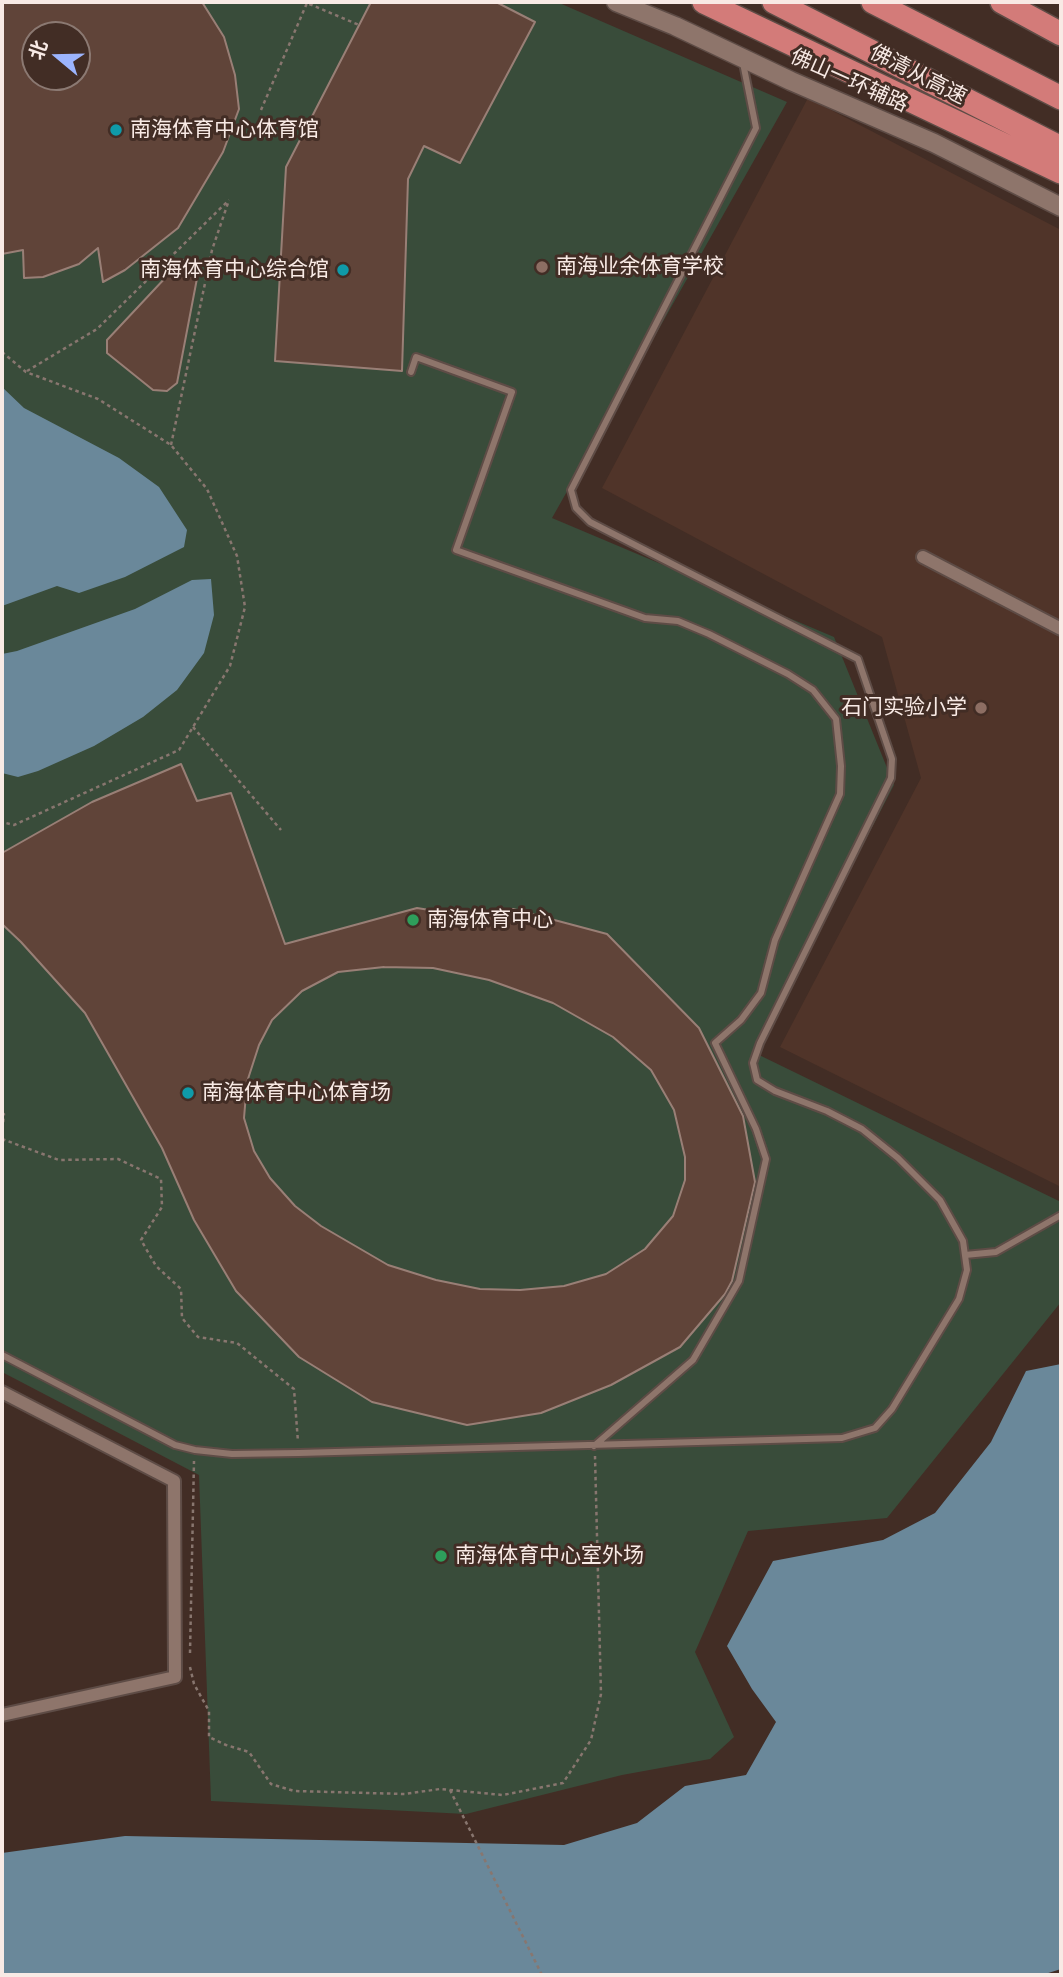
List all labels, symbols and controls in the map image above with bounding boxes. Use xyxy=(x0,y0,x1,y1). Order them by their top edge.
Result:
north arrow xyxy=(21,21,91,91)
text: 北 xyxy=(24,37,52,63)
street label: 佛清从高速 xyxy=(866,40,970,110)
street label: 佛山一环辅路 xyxy=(786,44,912,118)
place label: 南海体育中心体育馆 xyxy=(130,117,319,143)
marker: 南海体育中心体育馆 xyxy=(108,122,124,138)
place label: 南海业余体育学校 xyxy=(556,254,724,280)
place label: 南海体育中心综合馆 xyxy=(140,257,329,283)
marker: 南海业余体育学校 xyxy=(534,259,550,275)
marker: 南海体育中心综合馆 xyxy=(335,262,351,278)
place label: 石门实验小学 xyxy=(841,695,967,721)
marker: 石门实验小学 xyxy=(973,700,989,716)
place label: 南海体育中心 xyxy=(427,907,553,933)
marker: 南海体育中心 xyxy=(405,912,421,928)
place label: 南海体育中心体育场 xyxy=(202,1080,391,1106)
marker: 南海体育中心体育场 xyxy=(180,1085,196,1101)
place label: 南海体育中心室外场 xyxy=(455,1543,644,1569)
marker: 南海体育中心室外场 xyxy=(433,1548,449,1564)

